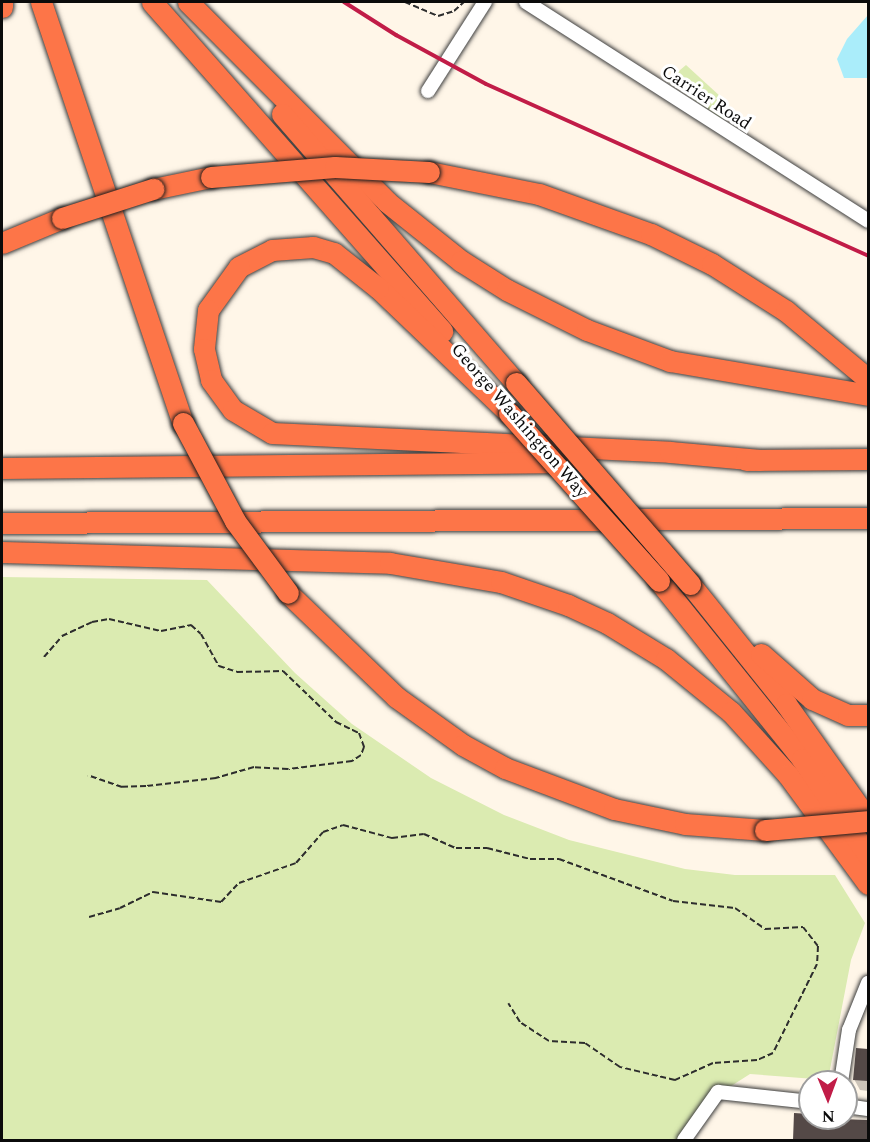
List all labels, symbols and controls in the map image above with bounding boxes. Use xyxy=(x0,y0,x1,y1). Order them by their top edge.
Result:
street label: Carrier Road xyxy=(657,61,755,135)
street label: George Washington Way xyxy=(446,339,592,503)
north arrow xyxy=(798,1070,858,1130)
text: N xyxy=(822,1104,835,1128)

